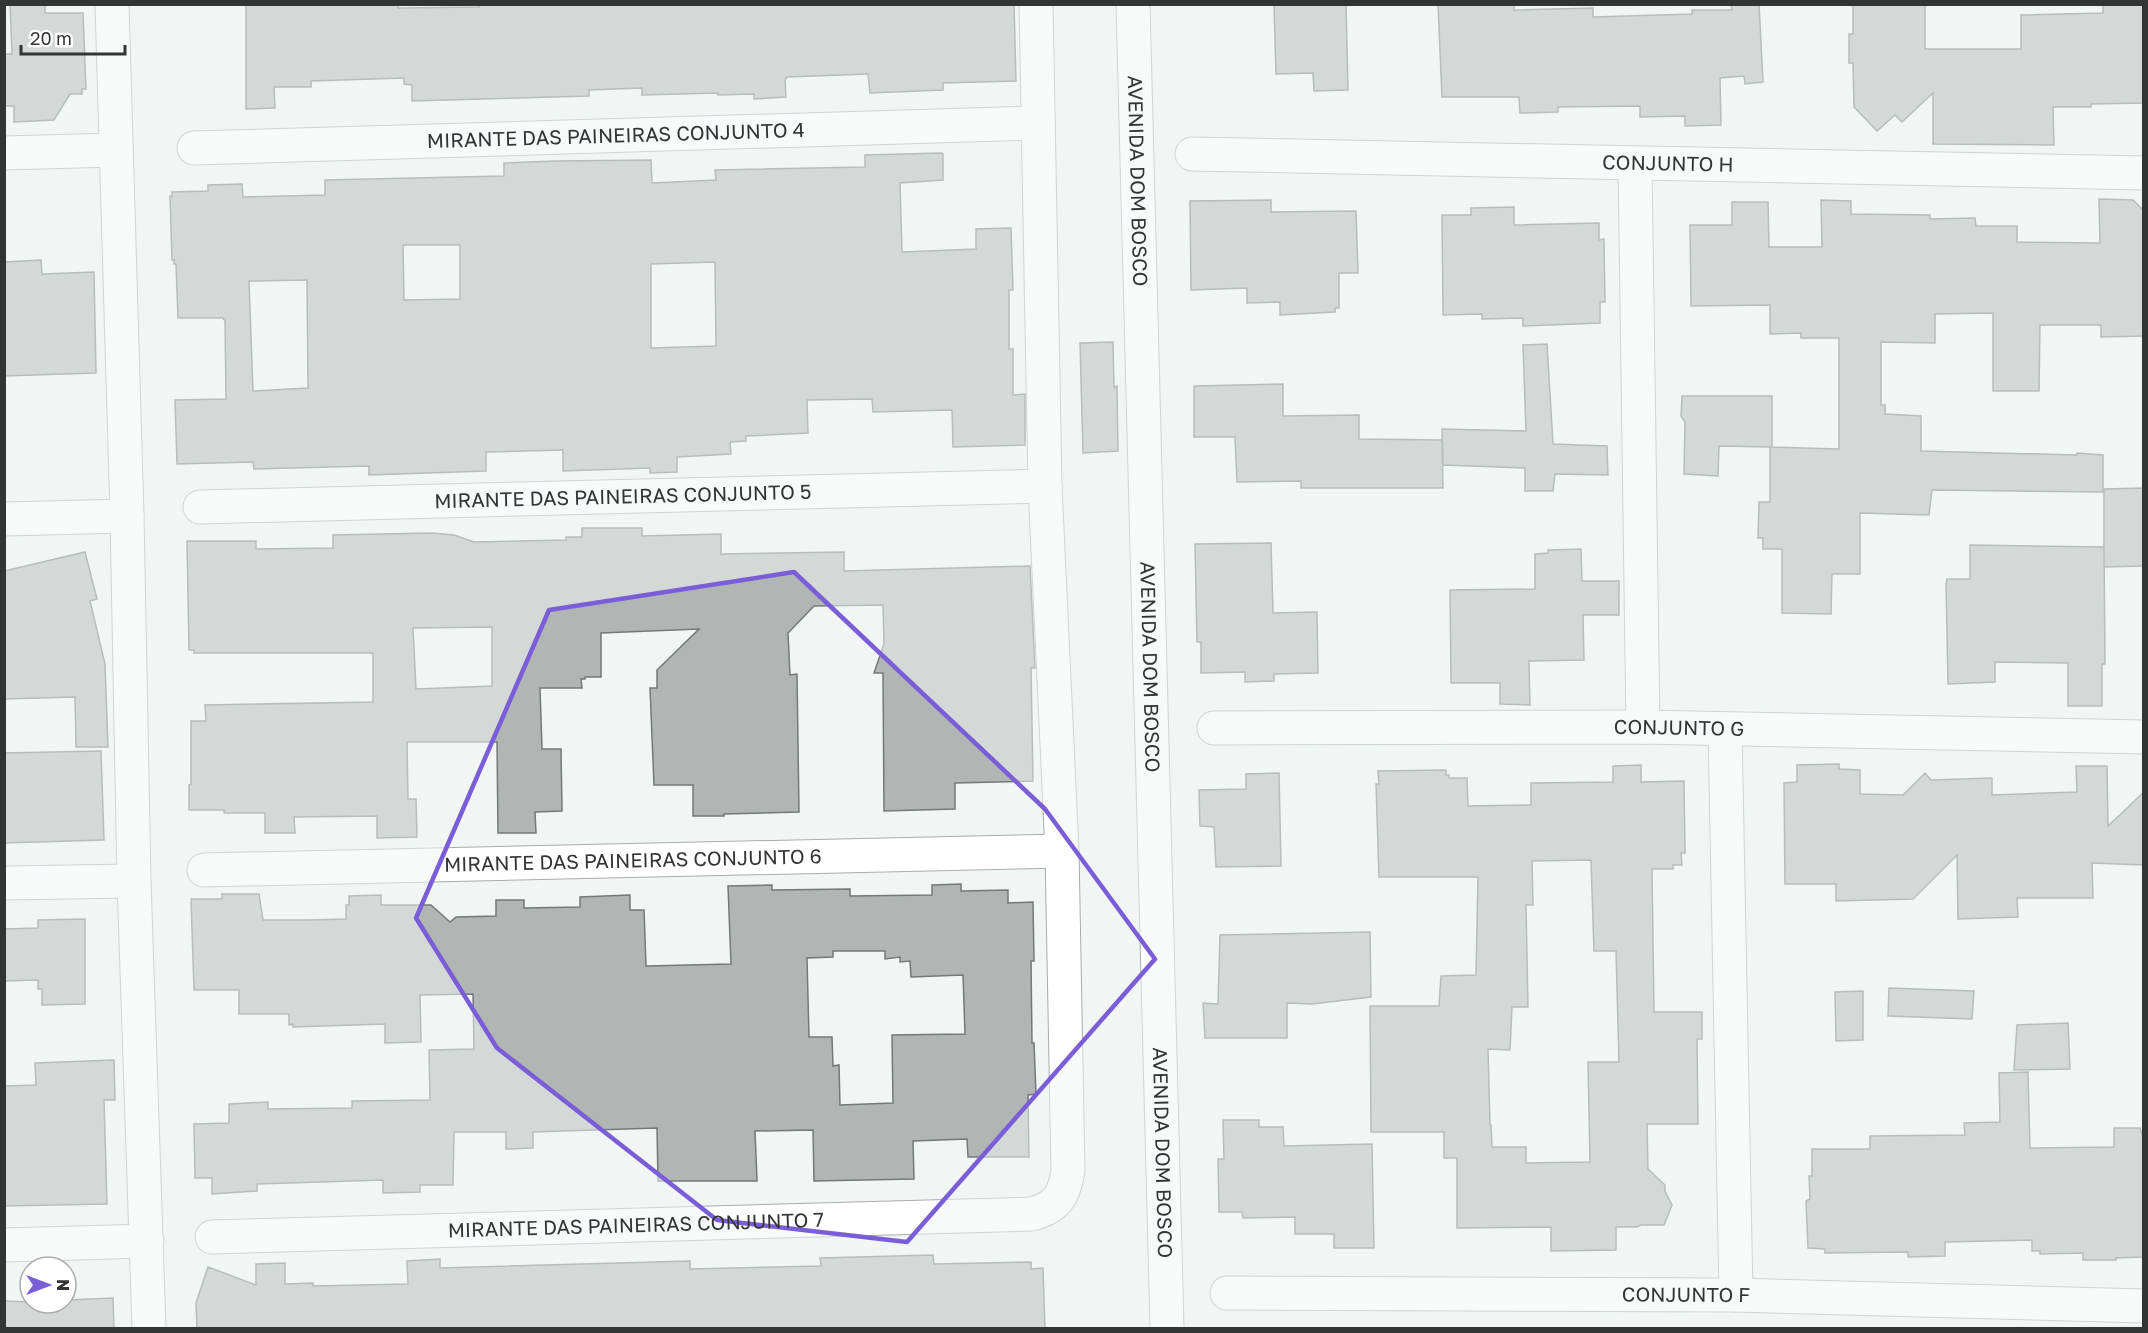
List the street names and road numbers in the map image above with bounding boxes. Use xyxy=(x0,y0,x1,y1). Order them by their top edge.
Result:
street label: AVENIDA DOM BOSCO xyxy=(1124,75,1153,287)
street label: MIRANTE DAS PAINEIRAS CONJUNTO 4 xyxy=(427,117,805,152)
street label: CONJUNTO H xyxy=(1602,149,1734,176)
street label: MIRANTE DAS PAINEIRAS CONJUNTO 5 xyxy=(434,479,812,512)
street label: AVENIDA DOM BOSCO xyxy=(1136,561,1166,773)
street label: CONJUNTO G xyxy=(1614,714,1744,740)
street label: MIRANTE DAS PAINEIRAS CONJUNTO 6 xyxy=(444,843,822,876)
street label: AVENIDA DOM BOSCO xyxy=(1149,1047,1178,1258)
street label: MIRANTE DAS PAINEIRAS CONJUNTO 7 xyxy=(447,1207,824,1241)
street label: CONJUNTO F xyxy=(1622,1282,1750,1306)

